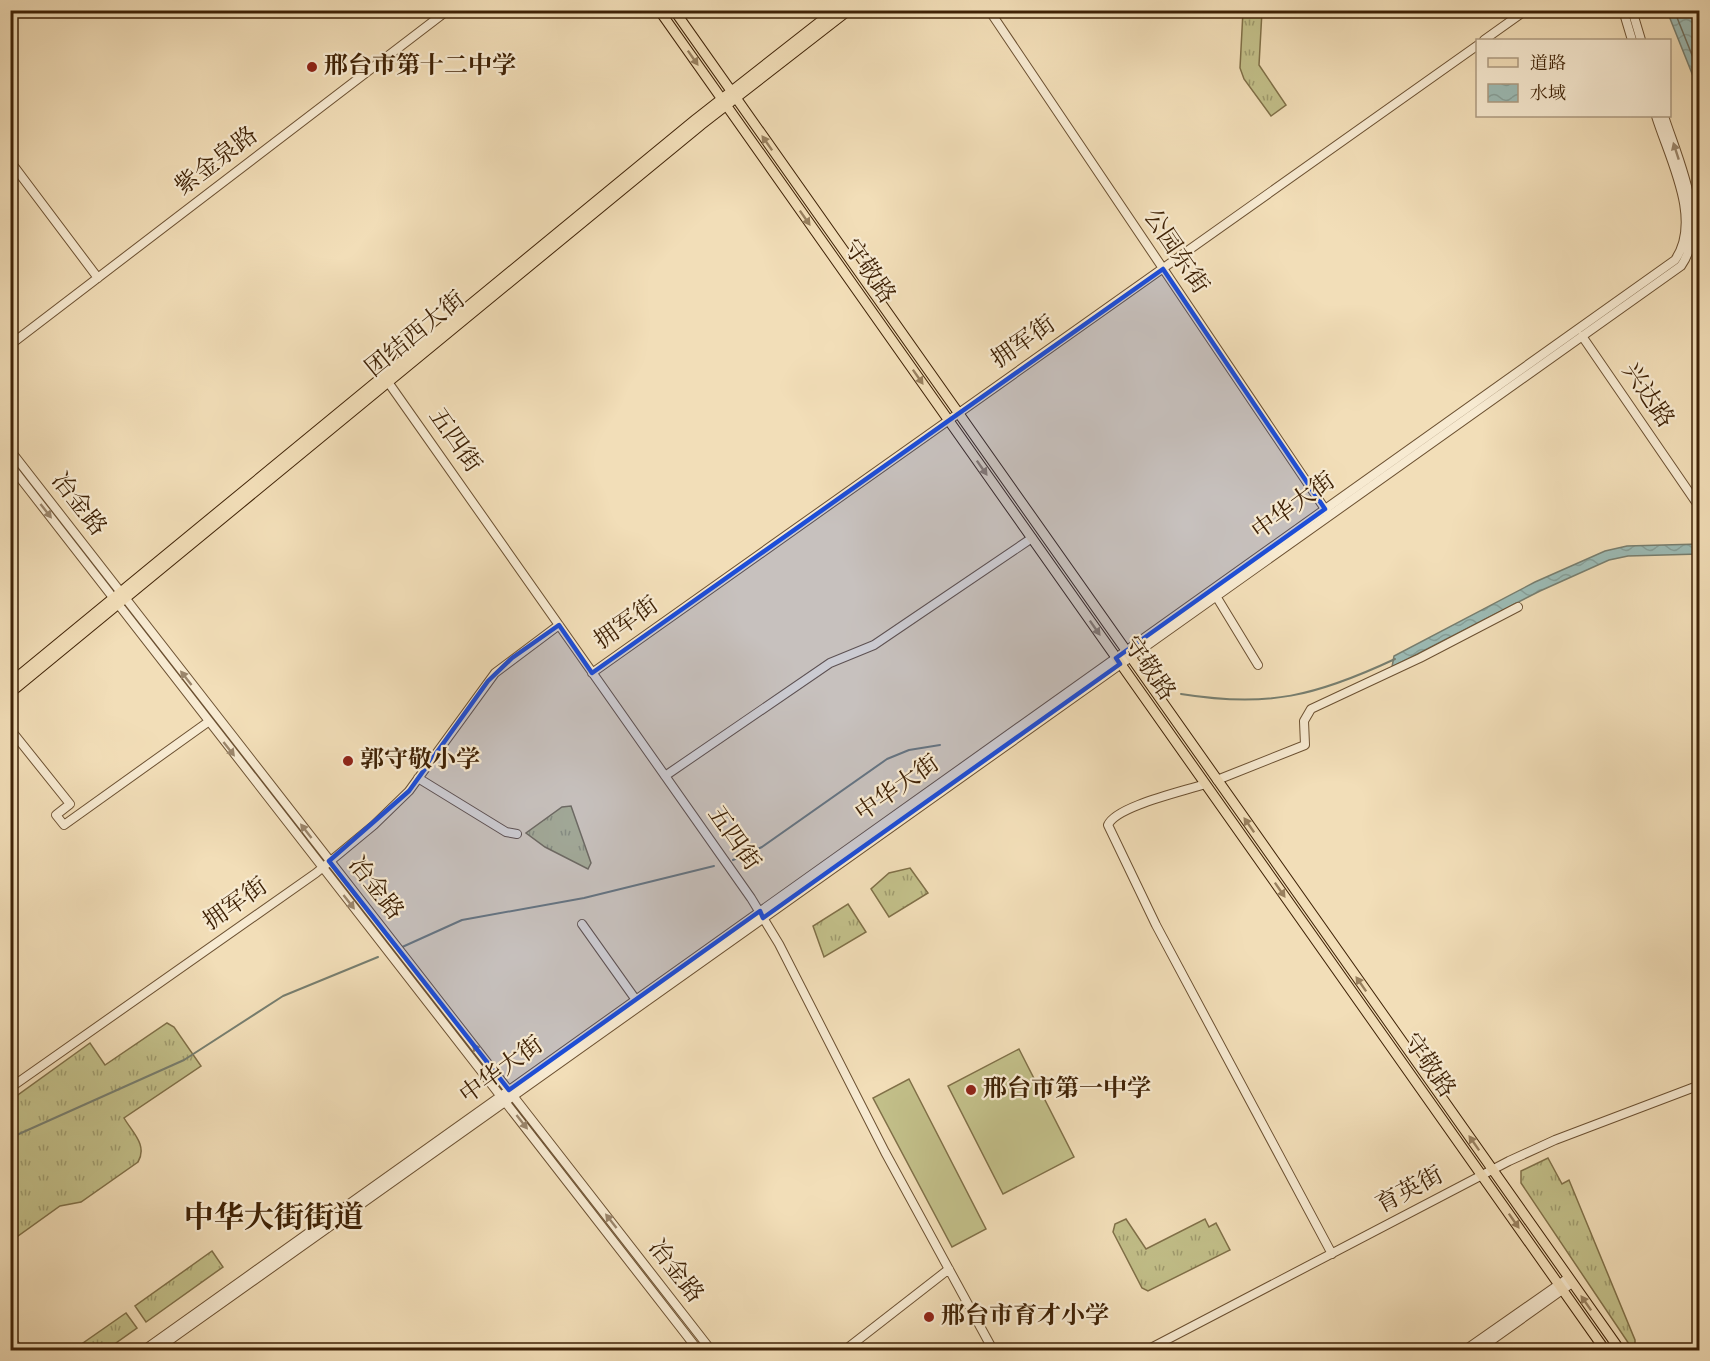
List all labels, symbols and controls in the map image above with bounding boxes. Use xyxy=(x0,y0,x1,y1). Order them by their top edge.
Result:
legend xyxy=(1476,39,1671,117)
place label: 邢台市第十二中学 xyxy=(324,50,516,84)
one-way arrow xyxy=(687,50,699,66)
text: 道路 xyxy=(1530,52,1566,77)
marker: 邢台市第十二中学 xyxy=(305,60,319,74)
text: 水域 xyxy=(1530,82,1566,107)
street label: 紫金泉路 xyxy=(168,120,266,204)
one-way arrow xyxy=(761,135,773,151)
one-way arrow xyxy=(1671,142,1680,160)
street label: 公园东街 xyxy=(1134,203,1216,301)
one-way arrow xyxy=(799,209,811,225)
street label: 守敬路 xyxy=(833,233,903,311)
street label: 团结西大街 xyxy=(359,284,473,386)
street label: 拥军街 xyxy=(985,308,1063,378)
street label: 兴达路 xyxy=(1613,357,1681,435)
one-way arrow xyxy=(912,369,923,385)
street label: 五四街 xyxy=(419,402,489,480)
one-way arrow xyxy=(976,460,988,476)
street label: 中华大街 xyxy=(1245,465,1343,549)
street label: 冶金路 xyxy=(42,466,114,544)
one-way arrow xyxy=(40,503,52,518)
street label: 拥军街 xyxy=(588,589,666,659)
one-way arrow xyxy=(1089,619,1101,635)
street label: 守敬路 xyxy=(1113,630,1183,708)
one-way arrow xyxy=(180,670,192,685)
one-way arrow xyxy=(223,741,235,756)
place label: 郭守敬小学 xyxy=(360,744,480,778)
street label: 中华大街 xyxy=(849,748,947,830)
marker: 郭守敬小学 xyxy=(341,754,355,768)
street label: 五四街 xyxy=(698,800,768,878)
one-way arrow xyxy=(1243,817,1255,833)
one-way arrow xyxy=(300,824,312,839)
street label: 冶金路 xyxy=(339,850,411,928)
street label: 拥军街 xyxy=(197,870,275,940)
one-way arrow xyxy=(1274,882,1285,898)
one-way arrow xyxy=(343,895,355,910)
one-way arrow xyxy=(1356,976,1367,992)
street label: 守敬路 xyxy=(1393,1027,1463,1105)
street label: 中华大街 xyxy=(453,1029,551,1113)
one-way arrow xyxy=(473,1043,485,1058)
place label: 邢台市第一中学 xyxy=(983,1073,1151,1107)
marker: 邢台市第一中学 xyxy=(964,1083,978,1097)
one-way arrow xyxy=(515,1114,527,1129)
one-way arrow xyxy=(1468,1136,1480,1152)
street label: 育英街 xyxy=(1370,1159,1450,1223)
district label: 中华大街街道 xyxy=(184,1198,364,1240)
one-way arrow xyxy=(1508,1212,1520,1228)
one-way arrow xyxy=(605,1213,618,1229)
street label: 冶金路 xyxy=(639,1233,711,1311)
one-way arrow xyxy=(1580,1295,1592,1311)
place label: 邢台市育才小学 xyxy=(941,1300,1109,1334)
marker: 邢台市育才小学 xyxy=(922,1310,936,1324)

